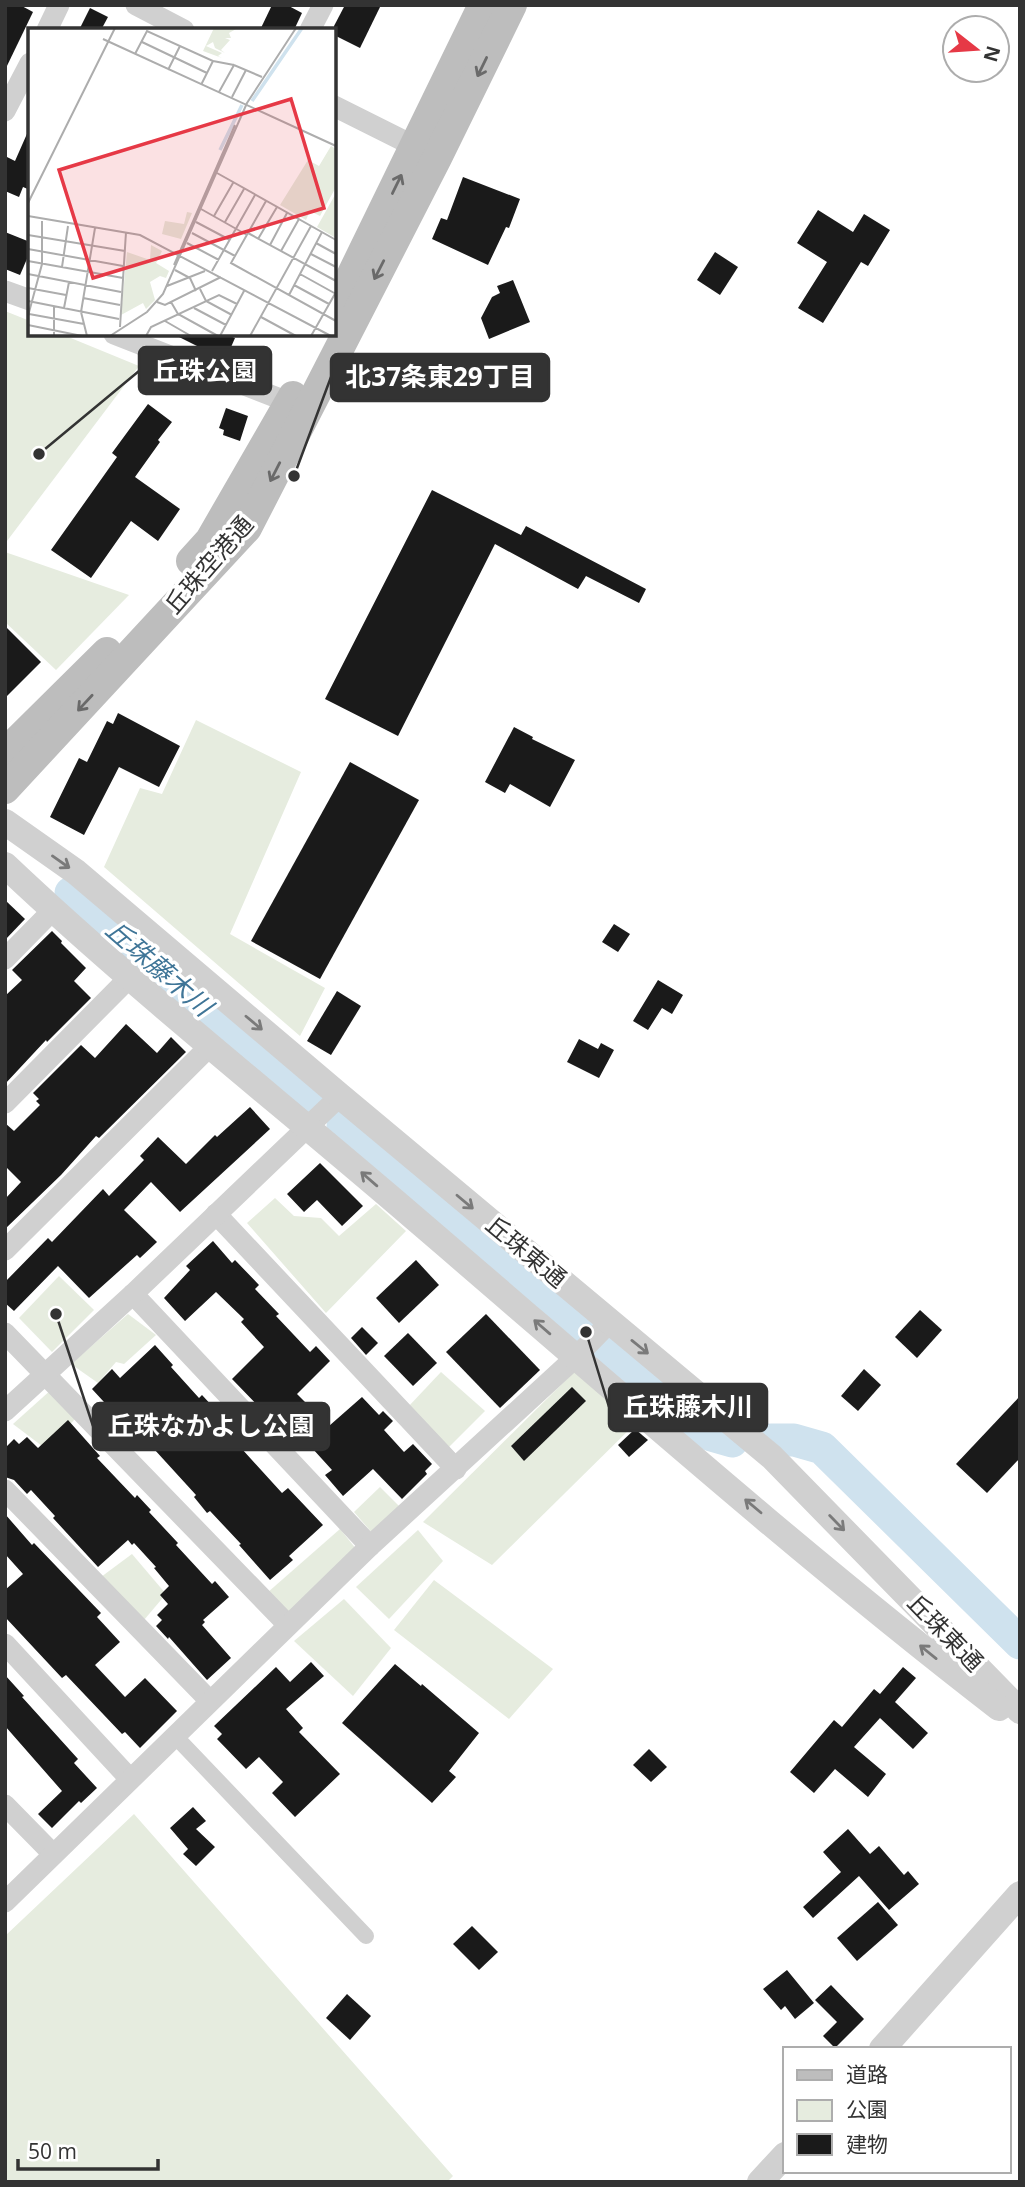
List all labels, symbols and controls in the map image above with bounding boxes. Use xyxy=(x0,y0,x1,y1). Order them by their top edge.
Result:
north arrow xyxy=(941,14,1011,84)
inset map xyxy=(28,28,336,336)
text: N xyxy=(978,43,1007,65)
one-way arrow xyxy=(474,56,488,77)
one-way arrow xyxy=(390,174,404,195)
one-way arrow xyxy=(372,259,386,280)
callout: 丘珠公園 xyxy=(139,347,271,394)
text: 丘珠公園 xyxy=(153,352,257,388)
callout: 北37条東29丁目 xyxy=(331,354,549,401)
text: 北37条東29丁目 xyxy=(345,358,535,394)
one-way arrow xyxy=(268,461,282,482)
street label: 丘珠空港通 xyxy=(156,508,260,620)
one-way arrow xyxy=(77,694,94,711)
one-way arrow xyxy=(51,854,70,869)
water label: 丘珠藤木川 xyxy=(99,911,223,1025)
one-way arrow xyxy=(245,1015,263,1031)
one-way arrow xyxy=(361,1171,379,1187)
one-way arrow xyxy=(456,1194,474,1209)
street label: 丘珠東通 xyxy=(480,1207,574,1294)
one-way arrow xyxy=(533,1319,551,1335)
one-way arrow xyxy=(631,1339,649,1355)
callout: 丘珠藤木川 xyxy=(609,1384,767,1431)
text: 丘珠藤木川 xyxy=(623,1388,753,1424)
callout: 丘珠なかよし公園 xyxy=(93,1403,329,1450)
text: 丘珠なかよし公園 xyxy=(108,1407,314,1443)
one-way arrow xyxy=(744,1498,762,1514)
one-way arrow xyxy=(828,1514,845,1531)
street label: 丘珠東通 xyxy=(901,1586,991,1678)
one-way arrow xyxy=(919,1644,937,1660)
legend xyxy=(783,2047,1011,2173)
text: 道路 xyxy=(846,2060,888,2088)
text: 公園 xyxy=(846,2095,888,2123)
scale bar xyxy=(18,2128,158,2172)
text: 建物 xyxy=(846,2130,888,2158)
text: 50 m xyxy=(28,2137,77,2165)

